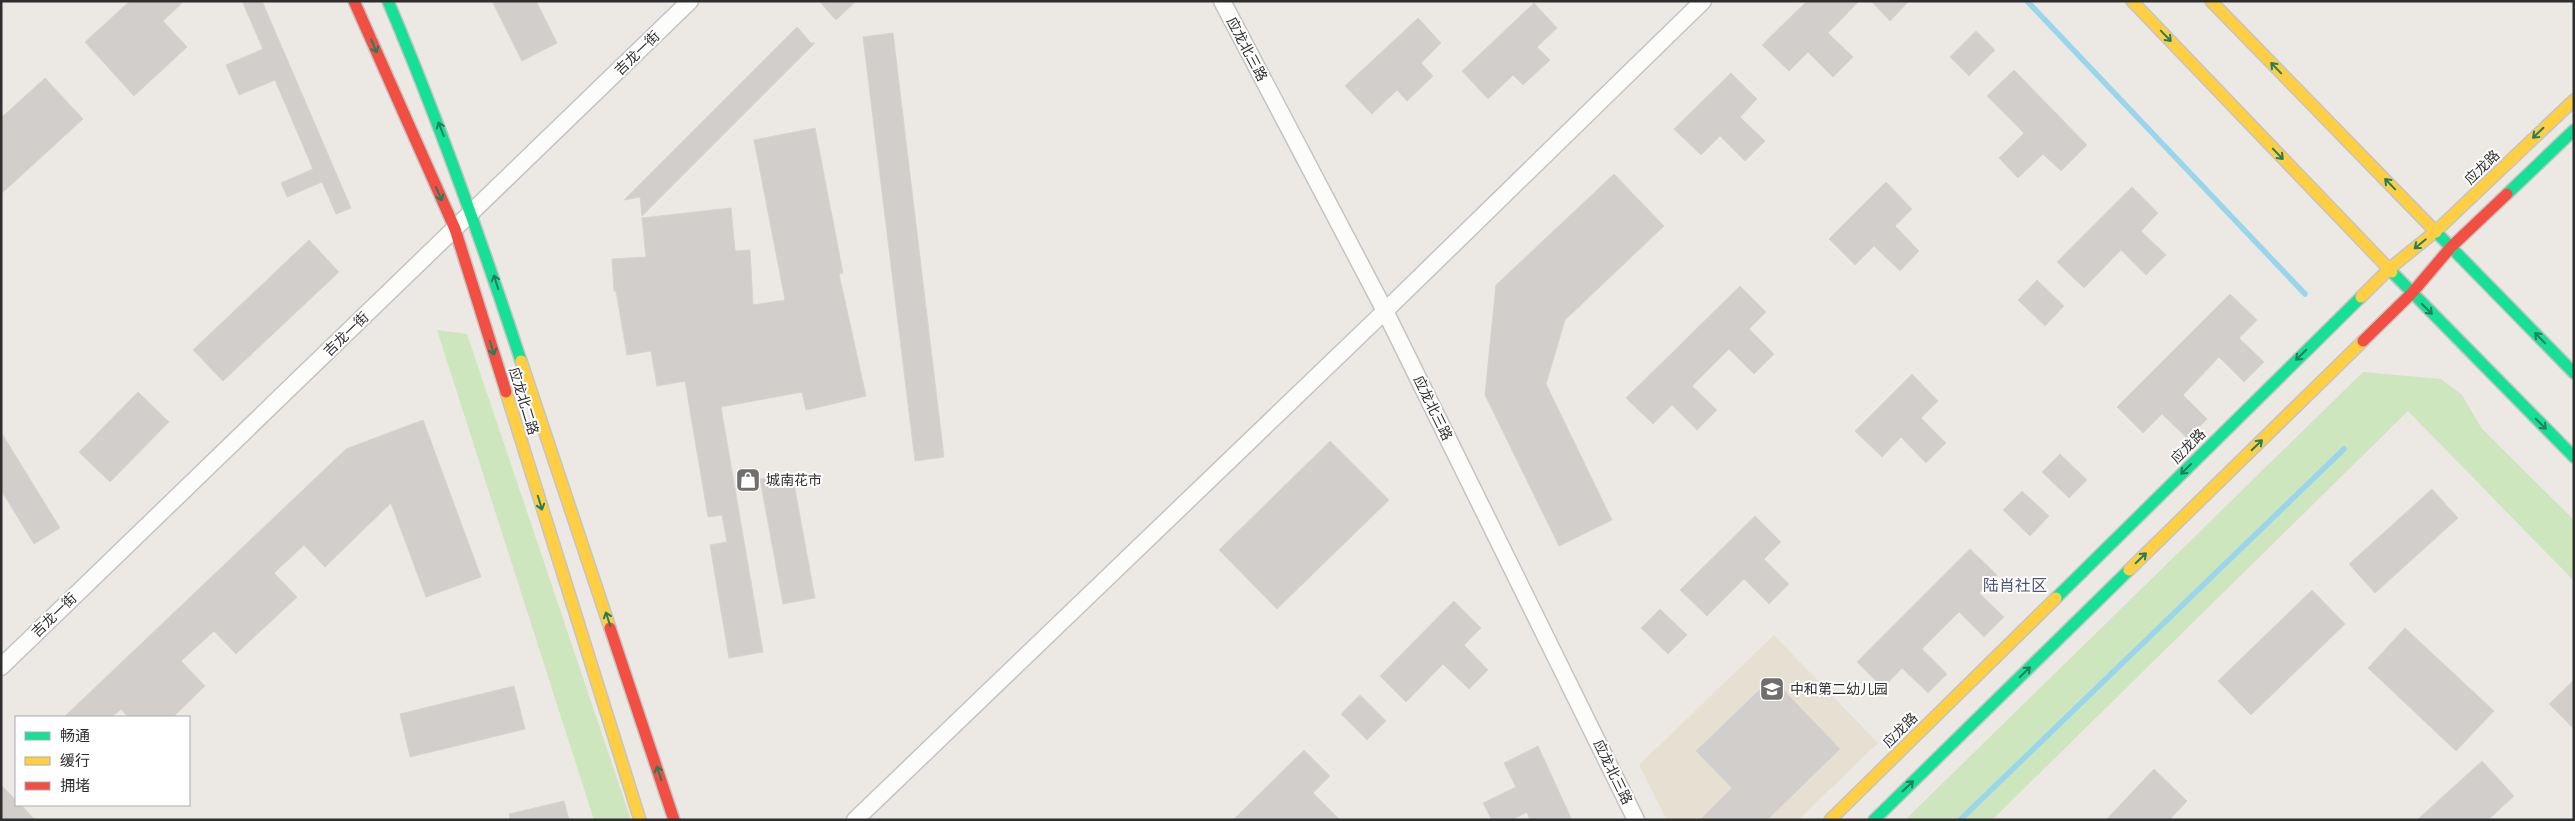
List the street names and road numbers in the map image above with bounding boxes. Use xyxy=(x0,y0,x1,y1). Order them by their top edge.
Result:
street label: 应龙北三路 xyxy=(1224,14,1270,84)
street label: 吉龙一街 xyxy=(611,28,663,78)
street label: 应龙路 xyxy=(2461,147,2503,187)
street label: 吉龙一街 xyxy=(320,309,372,359)
street label: 应龙北二路 xyxy=(506,365,542,437)
street label: 应龙北三路 xyxy=(1410,373,1456,443)
street label: 应龙路 xyxy=(2167,425,2209,467)
street label: 吉龙一街 xyxy=(28,590,80,640)
street label: 应龙路 xyxy=(1879,709,1921,751)
street label: 应龙北三路 xyxy=(1590,737,1636,807)

